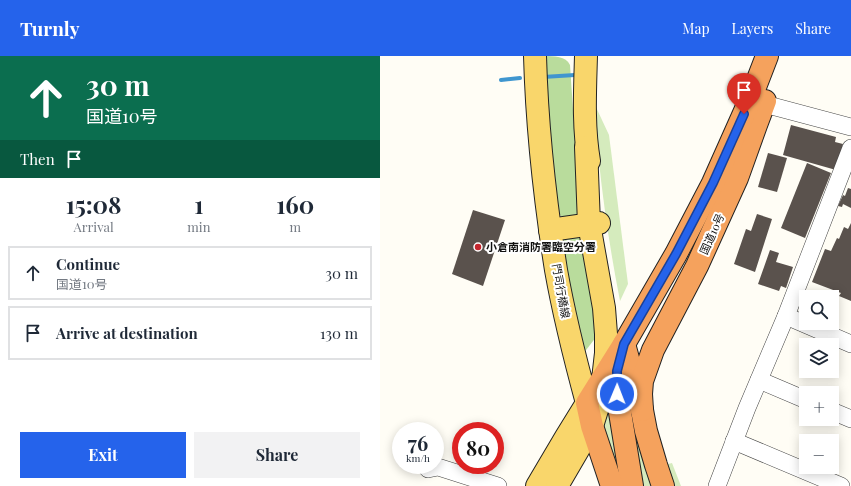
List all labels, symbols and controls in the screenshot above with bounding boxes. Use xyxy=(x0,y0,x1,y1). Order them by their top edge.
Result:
text: Turnly xyxy=(20,15,80,41)
text: Map xyxy=(682,19,710,38)
text: Layers xyxy=(732,19,773,38)
text: Share xyxy=(795,19,831,38)
text: 30 m xyxy=(86,66,150,103)
icon: ahead xyxy=(20,72,72,124)
pin xyxy=(727,73,761,114)
icon: arrive xyxy=(733,79,755,101)
text: 国道10号 xyxy=(86,104,157,128)
icon: arrive xyxy=(63,148,85,170)
text: Then xyxy=(20,149,55,169)
text: 15:08 xyxy=(66,188,122,220)
text: 1 xyxy=(194,188,203,220)
text: 160 xyxy=(276,188,314,220)
street label: 国道10号 xyxy=(696,211,727,257)
text: Arrival xyxy=(74,218,114,235)
text: min xyxy=(187,218,210,235)
text: m xyxy=(289,218,301,235)
place label: 小倉南消防署臨空分署 xyxy=(486,239,596,254)
marker: 小倉南消防署臨空分署 xyxy=(473,242,483,252)
text: Continue xyxy=(56,254,120,274)
icon: ahead xyxy=(22,262,44,284)
text: 30 m xyxy=(325,263,358,283)
street label: 門司行橋線 xyxy=(549,263,574,319)
text: 国道10号 xyxy=(56,275,108,292)
map controls xyxy=(799,290,839,474)
button: search xyxy=(799,290,839,330)
icon: arrive xyxy=(22,322,44,344)
text: Arrive at destination xyxy=(56,323,198,343)
text: 130 m xyxy=(320,323,358,343)
button: layers xyxy=(799,338,839,378)
position arrow xyxy=(596,373,638,415)
button: + xyxy=(799,386,839,426)
speed limit sign: 80 xyxy=(452,422,504,474)
text: 76 xyxy=(408,429,428,456)
button: Exit xyxy=(20,432,186,478)
button: Share xyxy=(194,432,360,478)
button: − xyxy=(799,434,839,474)
text: km/h xyxy=(406,451,430,465)

